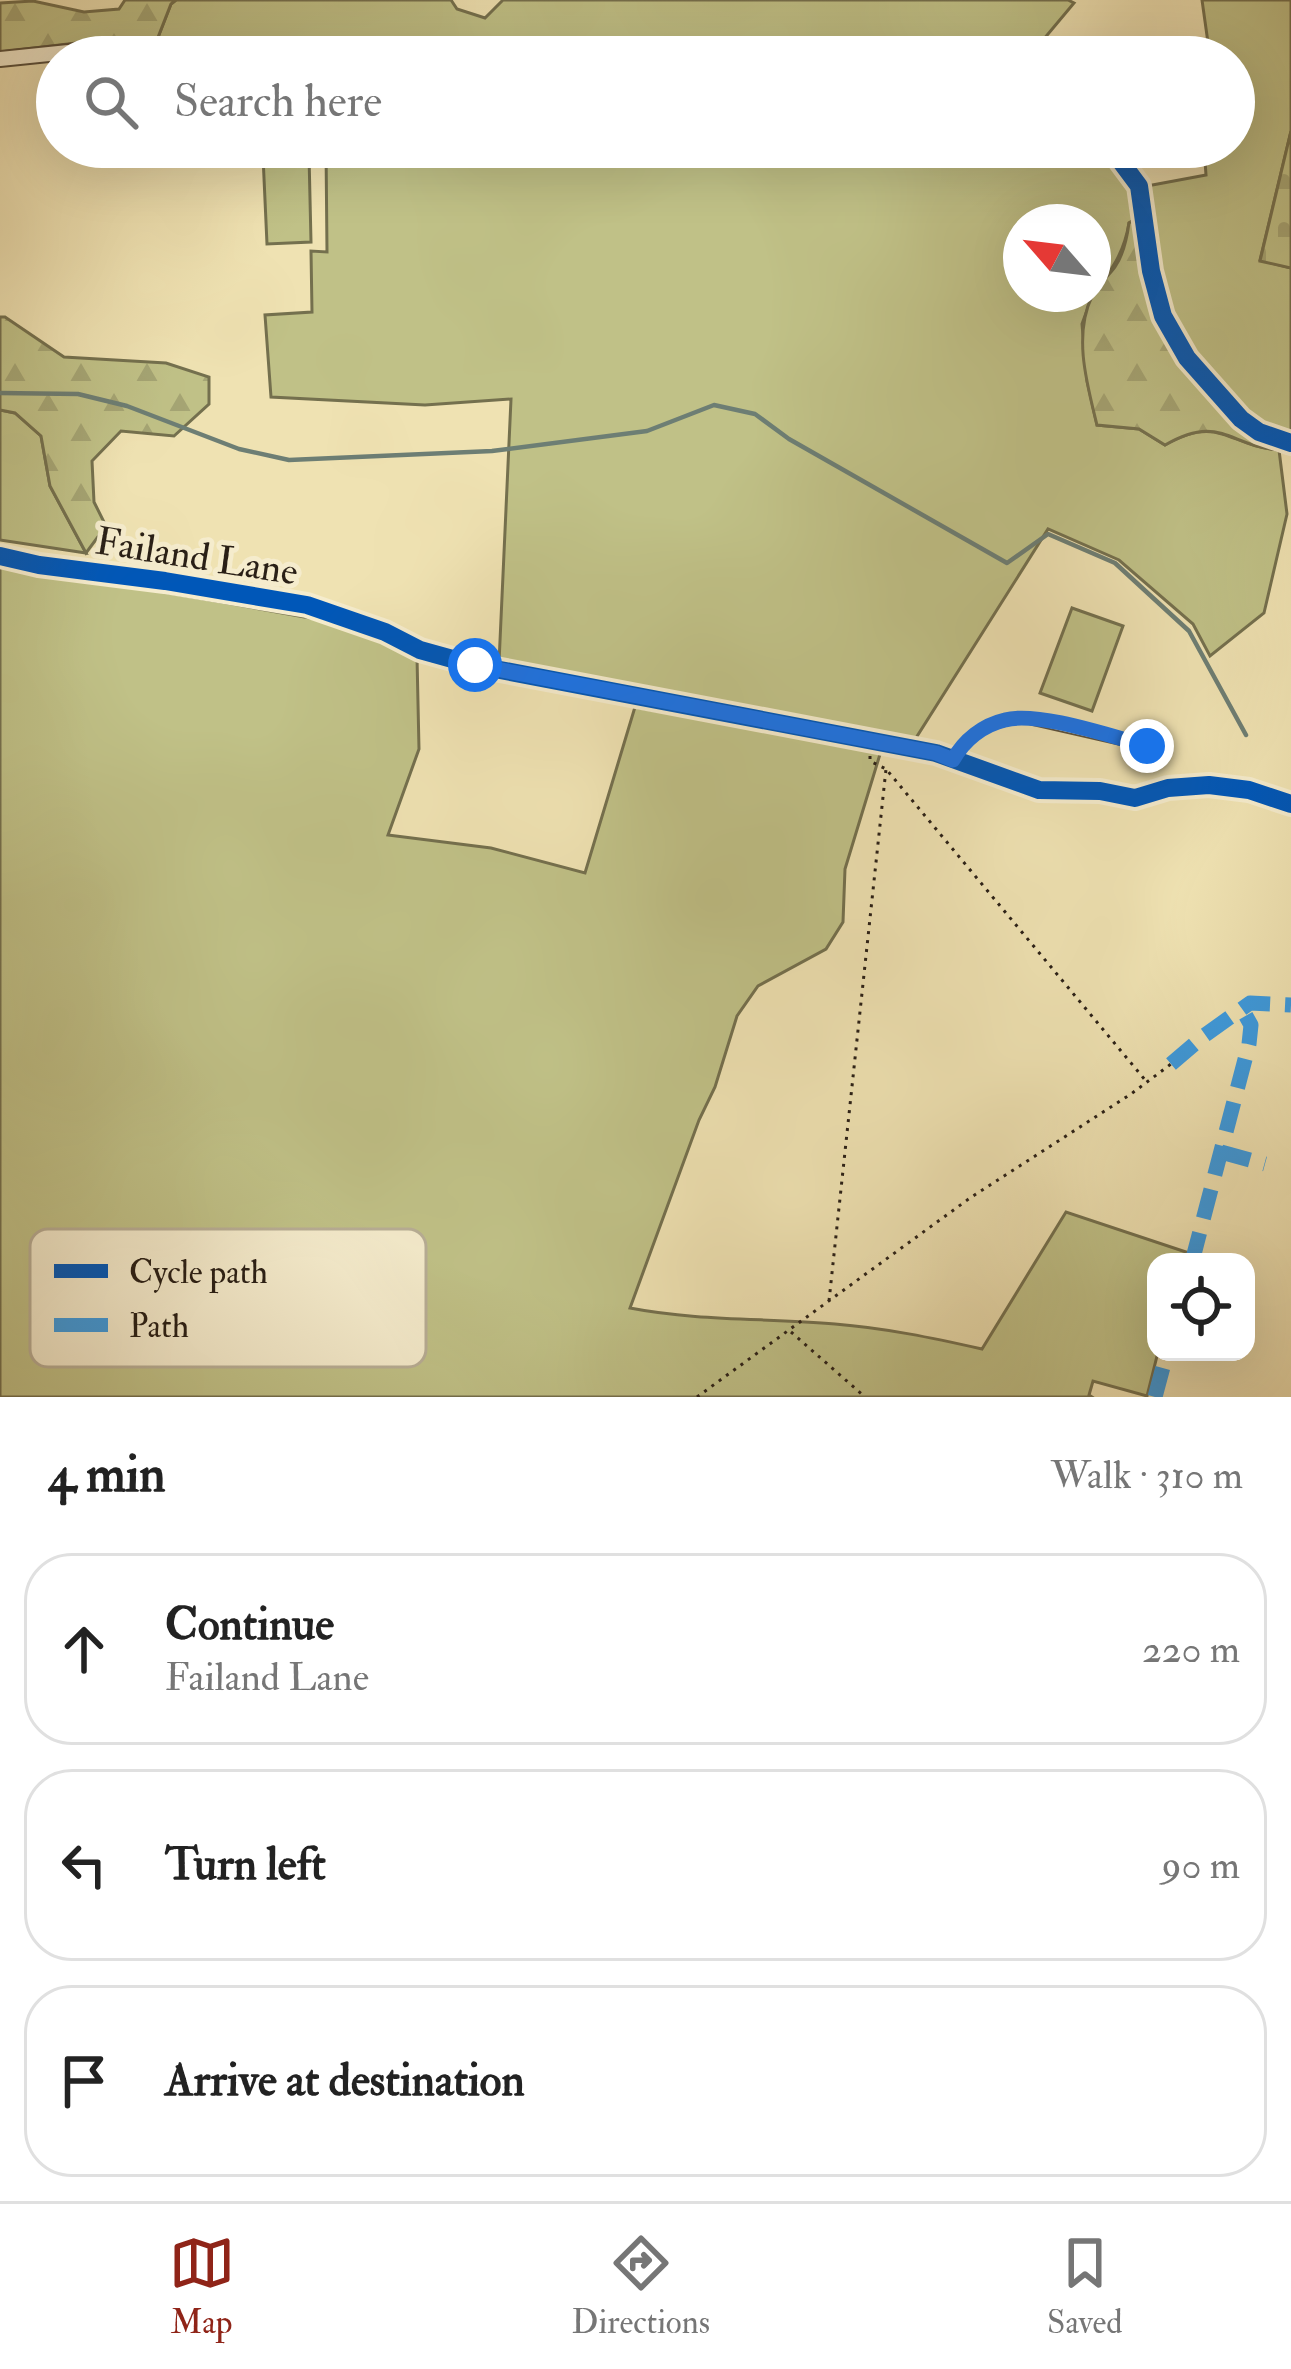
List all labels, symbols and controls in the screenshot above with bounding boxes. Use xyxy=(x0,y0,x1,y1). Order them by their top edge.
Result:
search box xyxy=(36,36,1255,168)
icon: search xyxy=(78,69,144,135)
text: Search here xyxy=(174,74,382,130)
north arrow xyxy=(1003,204,1111,312)
street label: Failand Lane xyxy=(92,516,301,597)
route start xyxy=(448,638,502,692)
route end xyxy=(1120,719,1174,773)
legend xyxy=(30,1229,426,1367)
text: Cycle path xyxy=(129,1252,268,1294)
map controls xyxy=(1147,1253,1255,1361)
button: locate xyxy=(1147,1253,1255,1361)
text: Path xyxy=(129,1306,189,1347)
text: 4 min xyxy=(48,1443,166,1507)
text: Walk · 310 m xyxy=(1051,1451,1243,1500)
text: Continue xyxy=(165,1597,334,1653)
icon: ahead xyxy=(51,1616,117,1682)
text: 220 m xyxy=(1142,1625,1240,1674)
text: Failand Lane xyxy=(165,1653,369,1702)
icon: left xyxy=(51,1832,117,1898)
text: Turn left xyxy=(165,1837,326,1893)
text: 90 m xyxy=(1162,1841,1240,1890)
icon: arrive xyxy=(51,2048,117,2114)
text: Arrive at destination xyxy=(165,2053,525,2109)
tab: Map xyxy=(169,2230,235,2343)
tab: Directions xyxy=(572,2230,710,2343)
tab: Saved xyxy=(1047,2230,1122,2343)

